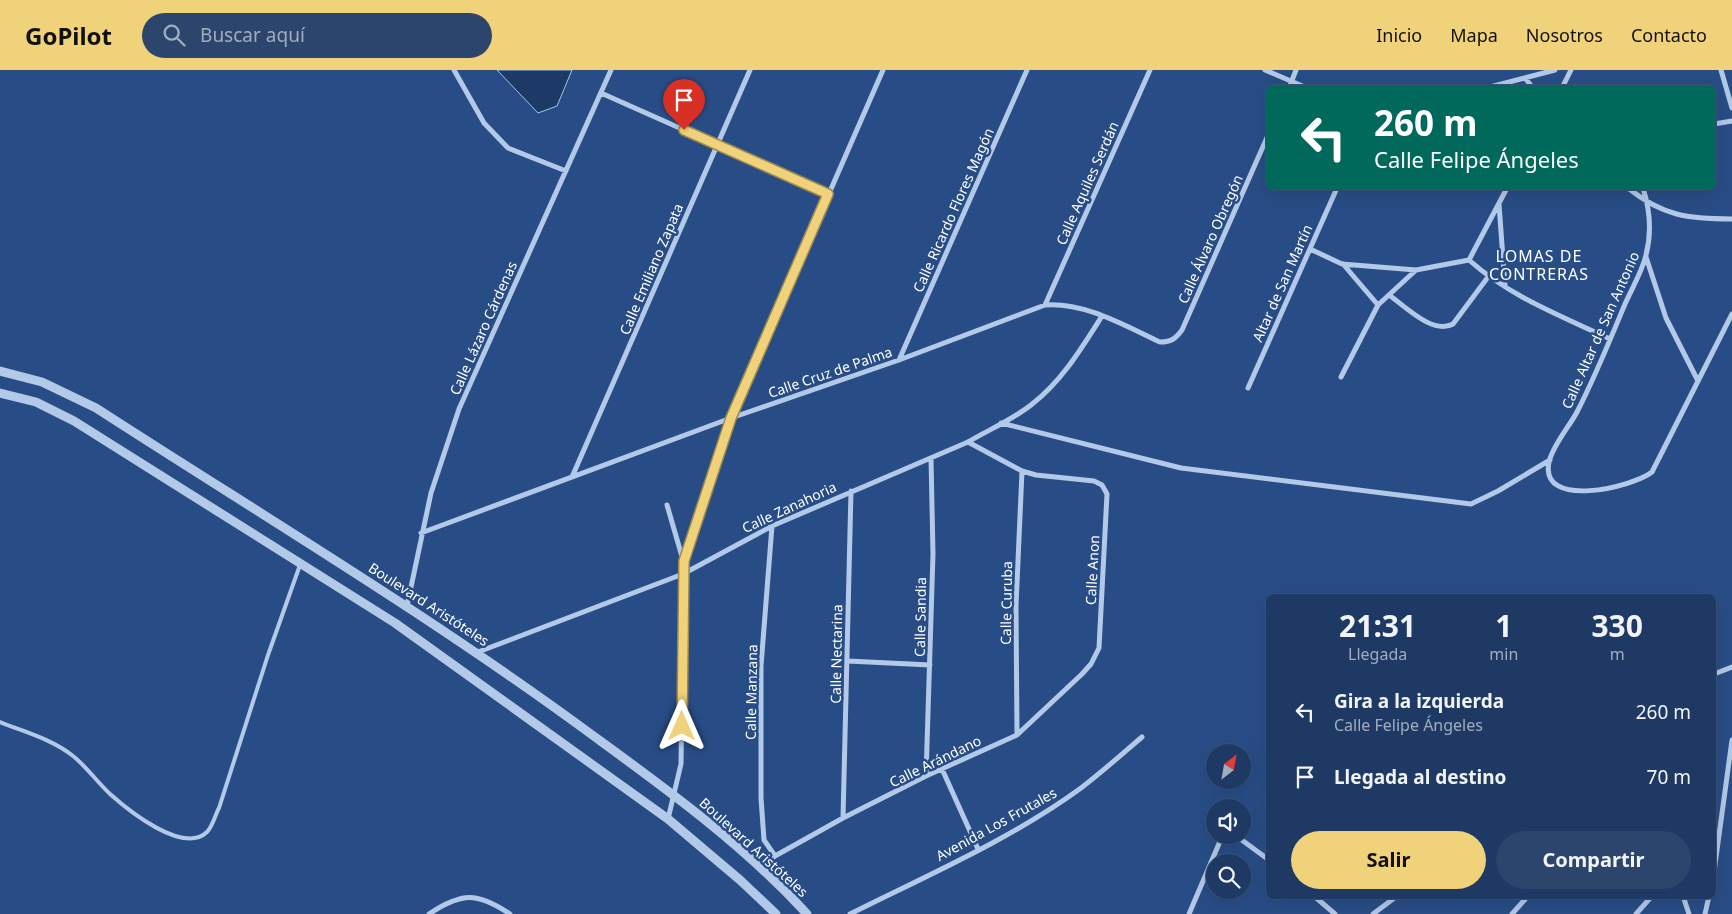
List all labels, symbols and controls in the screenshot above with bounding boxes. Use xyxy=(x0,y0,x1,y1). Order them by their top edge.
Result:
search box xyxy=(142,13,492,58)
text: GoPilot xyxy=(25,19,112,52)
icon: search xyxy=(160,21,188,49)
text: Buscar aquí xyxy=(200,22,305,48)
text: Inicio xyxy=(1376,23,1422,47)
text: Mapa xyxy=(1450,23,1498,47)
text: Nosotros xyxy=(1526,23,1603,47)
text: Contacto xyxy=(1631,23,1707,47)
pin xyxy=(663,79,705,130)
icon: arrive xyxy=(670,86,698,114)
text: 260 m xyxy=(1374,99,1477,146)
icon: left xyxy=(1291,105,1356,170)
street label: Calle Aquiles Serdán xyxy=(1051,118,1123,248)
street label: Calle Ricardo Flores Magón xyxy=(908,125,998,295)
text: Calle Felipe Ángeles xyxy=(1374,144,1579,174)
street label: Calle Álvaro Obregón xyxy=(1173,172,1247,306)
street label: Calle Emiliano Zapata xyxy=(615,200,687,338)
street label: Altar de San Martín xyxy=(1248,221,1316,345)
district label: LOMAS DE CONTRERAS xyxy=(1489,245,1589,285)
street label: Calle Altar de San Antonio xyxy=(1557,248,1643,412)
street label: Calle Lázaro Cárdenas xyxy=(445,258,521,398)
street label: Calle Cruz de Palma xyxy=(765,342,895,402)
street label: Calle Zanahoria xyxy=(739,477,839,537)
street label: Calle Anon xyxy=(1081,534,1103,606)
street label: Boulevard Aristóteles xyxy=(365,558,493,650)
street label: Calle Curuba xyxy=(996,561,1016,645)
street label: Calle Sandia xyxy=(910,577,930,657)
street label: Calle Nectarina xyxy=(826,604,846,704)
text: 21:31 xyxy=(1339,605,1416,646)
text: 1 xyxy=(1495,605,1512,646)
text: 330 xyxy=(1591,605,1643,646)
text: Llegada xyxy=(1348,643,1407,665)
text: min xyxy=(1489,643,1518,665)
text: m xyxy=(1610,643,1625,665)
street label: Calle Manzana xyxy=(741,644,761,740)
text: Gira a la izquierda xyxy=(1334,688,1504,714)
icon: left xyxy=(1291,698,1319,726)
position arrow xyxy=(655,699,707,751)
text: 260 m xyxy=(1636,699,1691,725)
text: Calle Felipe Ángeles xyxy=(1334,714,1483,736)
street label: Calle Arándano xyxy=(886,731,984,791)
north arrow xyxy=(1206,744,1251,789)
map controls xyxy=(1206,744,1251,899)
icon: arrive xyxy=(1291,763,1319,791)
text: Llegada al destino xyxy=(1334,764,1506,790)
text: 70 m xyxy=(1647,764,1691,790)
street label: Avenida Los Frutales xyxy=(932,783,1060,865)
street label: Boulevard Aristóteles xyxy=(696,793,813,901)
button: sound xyxy=(1206,799,1251,844)
button: Salir xyxy=(1291,831,1486,889)
button: Compartir xyxy=(1496,831,1691,889)
button: search xyxy=(1206,854,1251,899)

